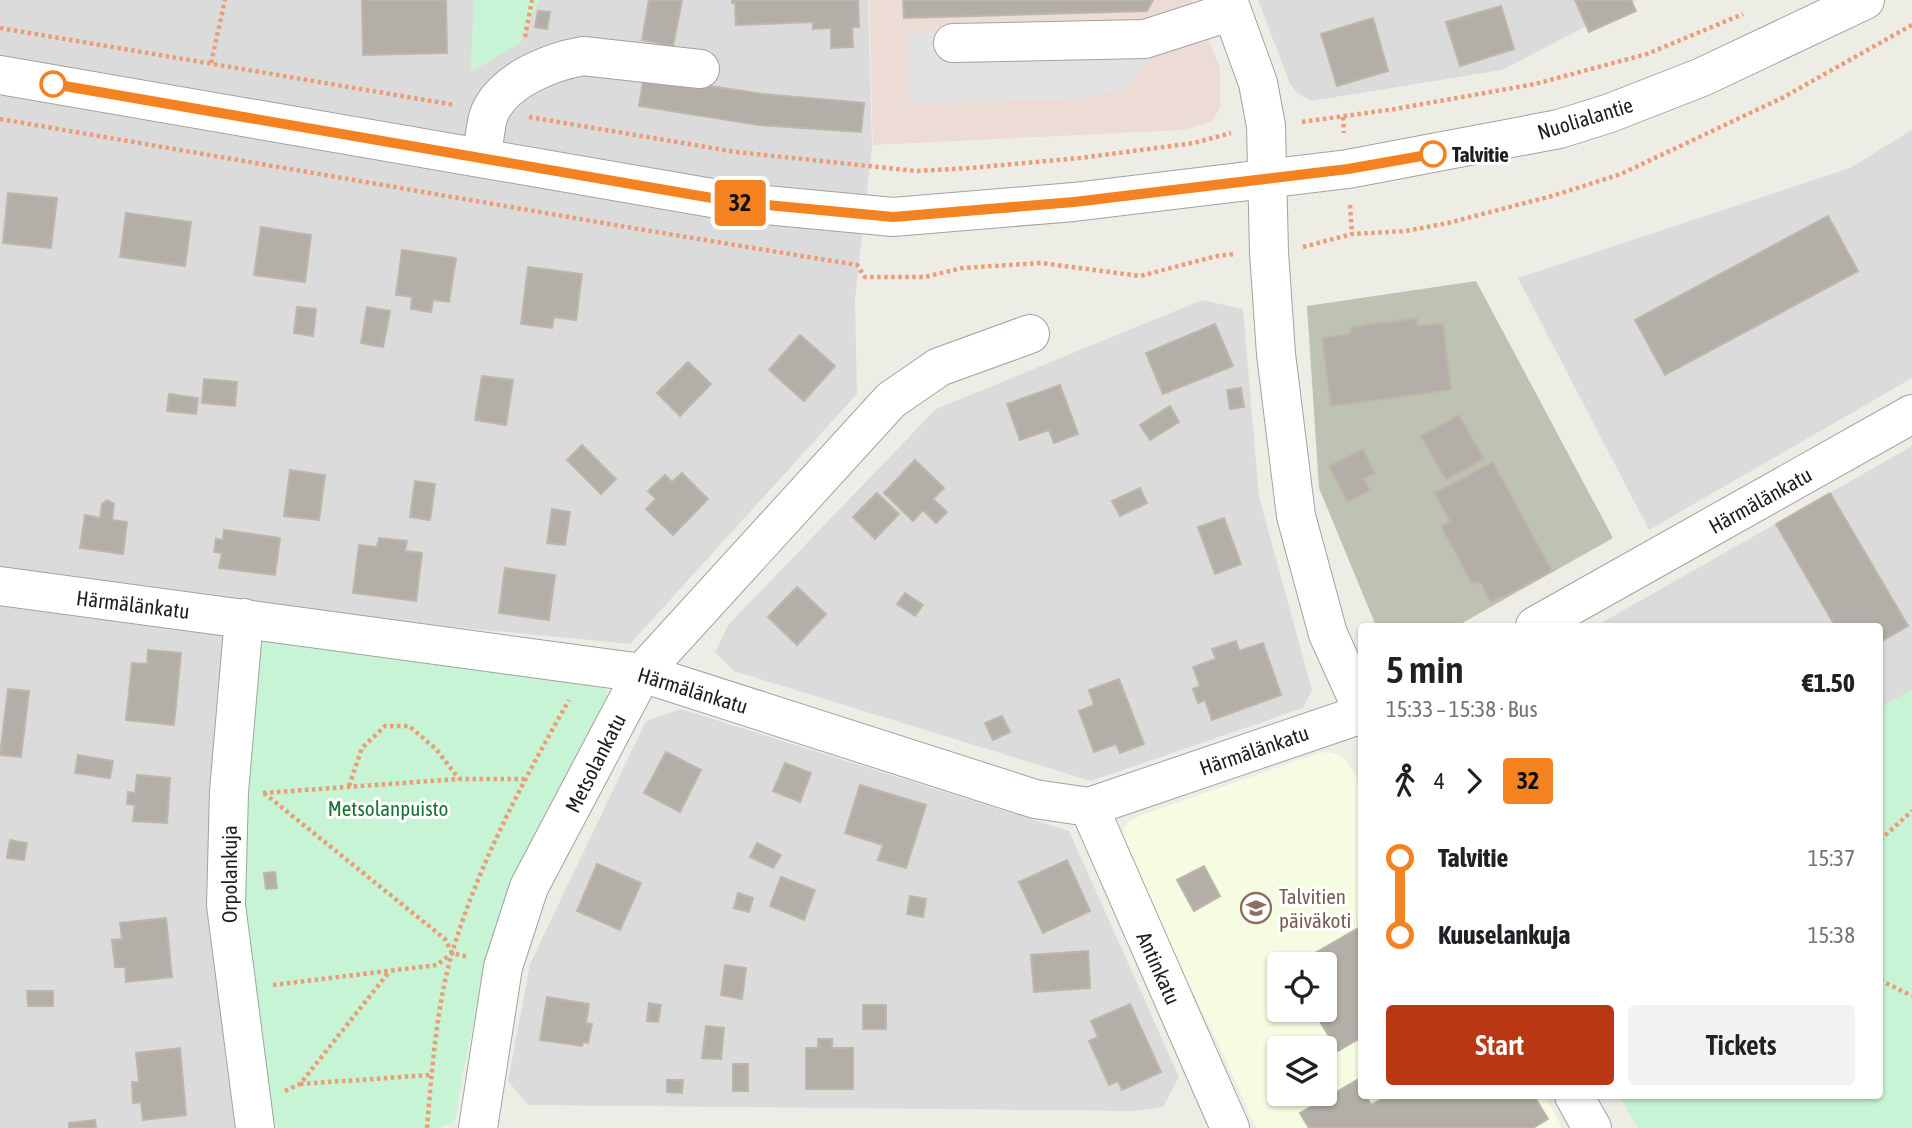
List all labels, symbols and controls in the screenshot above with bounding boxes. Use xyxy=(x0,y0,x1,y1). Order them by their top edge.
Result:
unlabelled marker xyxy=(40,71,66,97)
street label: Nuolialantie xyxy=(1534,92,1636,144)
marker: Talvitie xyxy=(1420,141,1446,167)
place label: Talvitie xyxy=(1452,142,1509,166)
line badge: 32 xyxy=(708,180,772,226)
text: 32 xyxy=(729,189,751,216)
street label: Härmälänkatu xyxy=(1704,462,1816,538)
street label: Härmälänkatu xyxy=(75,585,191,623)
text: 5 min xyxy=(1386,648,1464,691)
street label: Härmälänkatu xyxy=(635,662,751,718)
text: €1.50 xyxy=(1802,668,1855,698)
text: 15:33 – 15:38 · Bus xyxy=(1386,696,1538,722)
street label: Metsolankatu xyxy=(560,710,630,816)
street label: Härmälänkatu xyxy=(1196,720,1312,780)
icon: walk xyxy=(1386,762,1424,800)
icon: forward xyxy=(1455,762,1493,800)
text: 32 xyxy=(1517,767,1539,794)
text: 4 xyxy=(1434,768,1445,794)
park label: Metsolanpuisto xyxy=(328,796,448,820)
street label: Orpolankuja xyxy=(217,825,241,923)
text: Talvitie xyxy=(1438,843,1508,873)
text: 15:37 xyxy=(1808,845,1855,871)
place label: Talvitien päiväkoti xyxy=(1279,884,1351,932)
school or university icon: Talvitien päiväkoti xyxy=(1239,891,1273,925)
text: Kuuselankuja xyxy=(1438,920,1570,950)
text: 15:38 xyxy=(1808,922,1855,948)
street label: Antinkatu xyxy=(1132,928,1186,1008)
map controls xyxy=(1267,952,1337,1106)
button: locate xyxy=(1267,952,1337,1022)
button: Start xyxy=(1386,1005,1614,1085)
button: Tickets xyxy=(1628,1005,1855,1085)
button: layers xyxy=(1267,1036,1337,1106)

